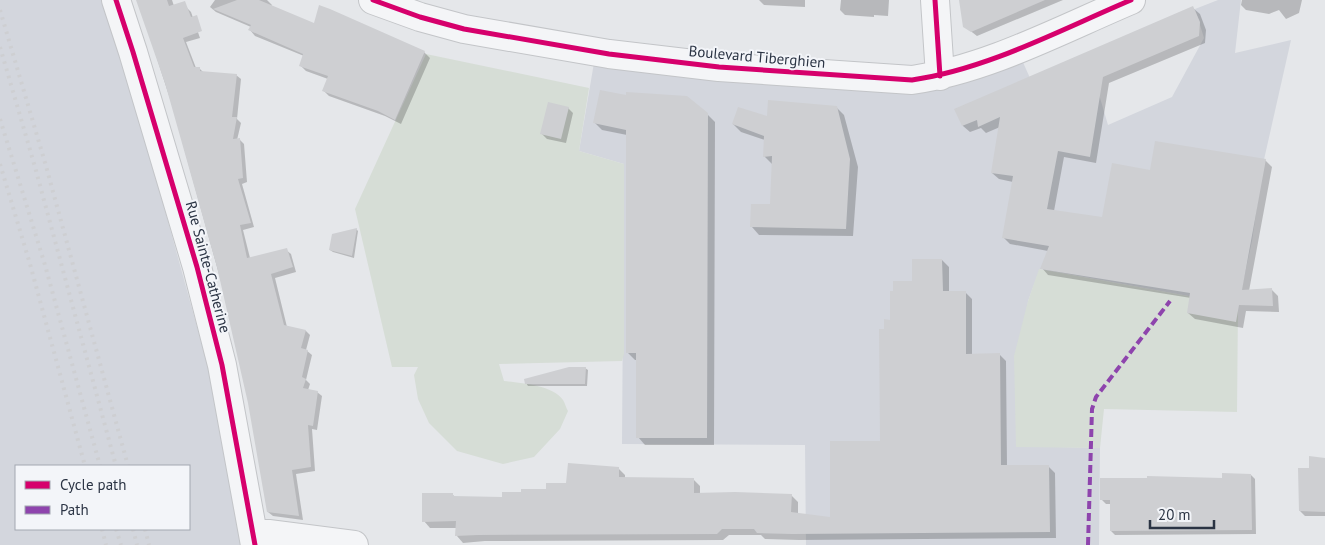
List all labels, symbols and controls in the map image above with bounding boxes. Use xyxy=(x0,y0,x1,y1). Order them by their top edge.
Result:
street label: Boulevard Tiberghien xyxy=(688,41,826,72)
street label: Rue Sainte-Catherine xyxy=(182,199,235,335)
legend xyxy=(15,465,190,530)
text: Cycle path xyxy=(60,475,126,494)
scale bar xyxy=(1150,498,1214,530)
text: Path xyxy=(60,500,89,519)
text: 20 m xyxy=(1158,505,1191,524)

